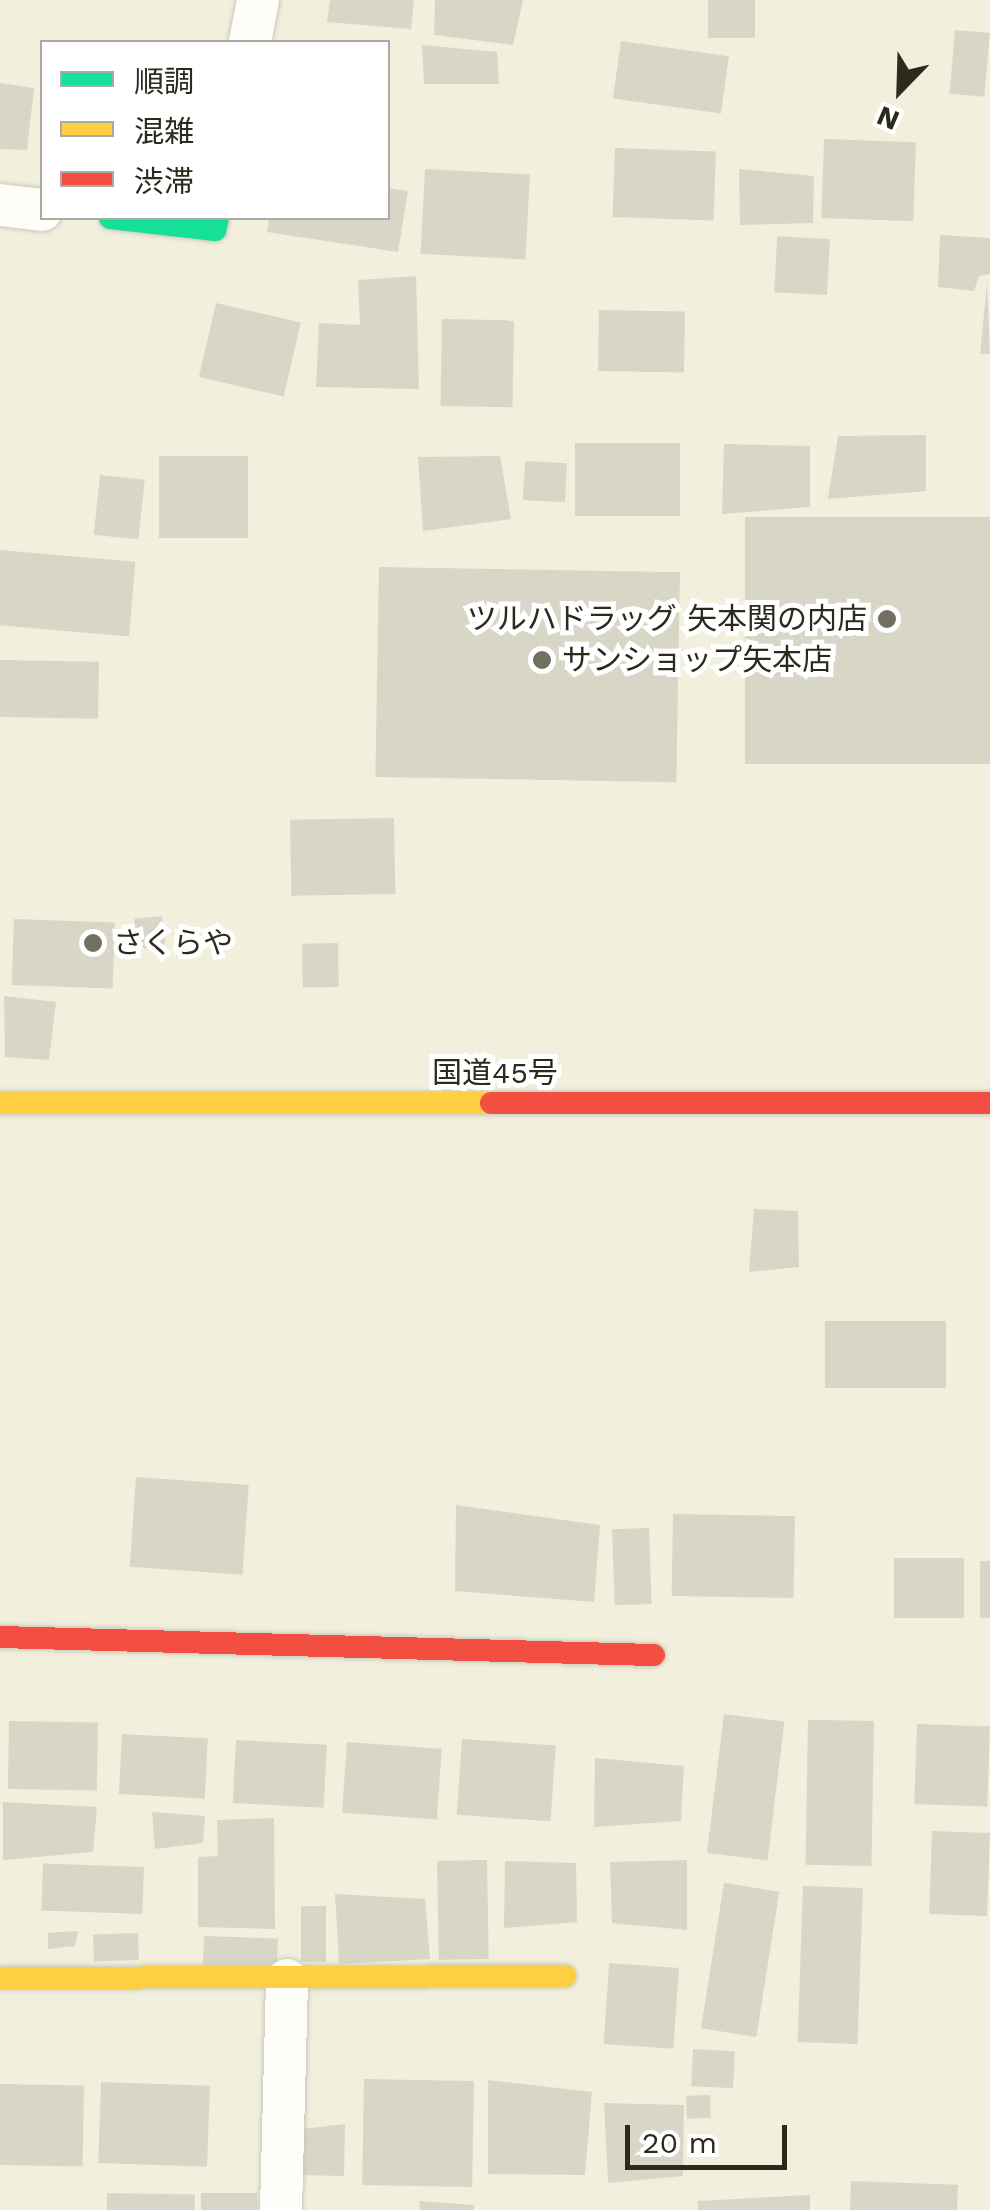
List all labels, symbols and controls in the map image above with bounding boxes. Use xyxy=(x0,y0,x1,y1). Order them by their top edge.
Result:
legend xyxy=(40,40,390,220)
north arrow xyxy=(850,40,950,140)
text: 順調 xyxy=(134,64,194,99)
text: N xyxy=(872,99,904,137)
text: 混雑 xyxy=(134,114,194,149)
text: 渋滞 xyxy=(134,164,194,199)
place label: ツルハドラッグ 矢本関の内店 xyxy=(467,601,867,637)
marker: ツルハドラッグ 矢本関の内店 xyxy=(876,608,898,630)
place label: サンショップ矢本店 xyxy=(562,642,832,678)
marker: サンショップ矢本店 xyxy=(531,649,553,671)
place label: さくらや xyxy=(113,925,233,961)
marker: さくらや xyxy=(82,932,104,954)
street label: 国道45号 xyxy=(432,1055,558,1091)
scale bar xyxy=(630,2105,792,2167)
text: 20 m xyxy=(642,2125,717,2160)

